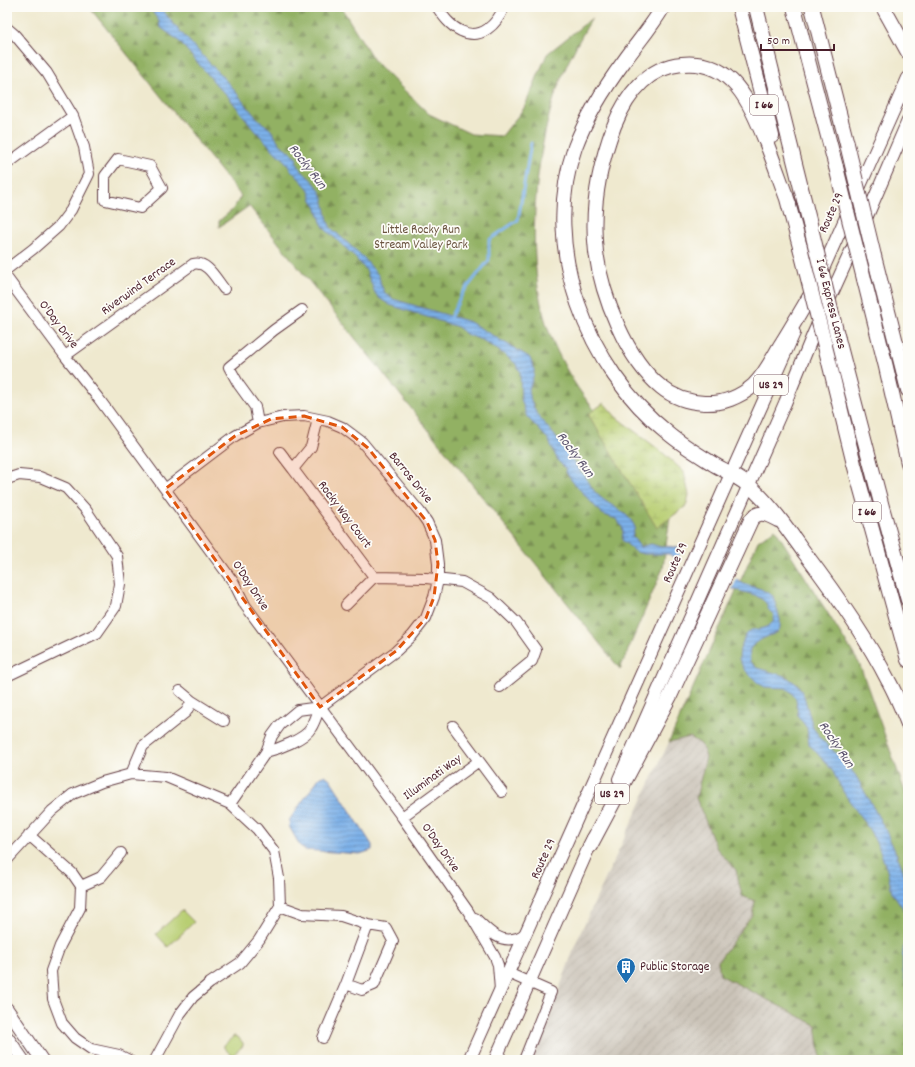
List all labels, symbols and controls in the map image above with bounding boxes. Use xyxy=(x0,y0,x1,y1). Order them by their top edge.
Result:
scale bar xyxy=(761,26,834,52)
text: 50 m xyxy=(767,33,790,50)
road number: I 66 xyxy=(750,95,778,115)
water label: Rocky Run xyxy=(283,140,331,194)
street label: Route 29 xyxy=(815,190,849,236)
park label: Little Rocky Run Stream Valley Park xyxy=(374,221,468,255)
street label: Riverwind Terrace xyxy=(98,253,180,321)
street label: I 66 Express Lanes xyxy=(810,257,850,351)
street label: O'Day Drive xyxy=(34,297,83,353)
road number: US 29 xyxy=(754,375,788,395)
water label: Rocky Run xyxy=(551,428,599,482)
street label: Barros Drive xyxy=(383,448,437,508)
street label: Rocky Way Court xyxy=(312,477,376,553)
road number: I 66 xyxy=(853,502,881,522)
street label: Route 29 xyxy=(659,540,693,586)
street label: O'Day Drive xyxy=(227,557,273,615)
water label: Rocky Run xyxy=(813,718,859,773)
street label: Illuminati Way xyxy=(400,750,467,806)
road number: US 29 xyxy=(595,784,629,804)
street label: O'Day Drive xyxy=(416,820,464,877)
street label: Route 29 xyxy=(527,836,561,882)
building icon: Public Storage xyxy=(615,956,637,984)
place label: Public Storage xyxy=(640,958,710,977)

